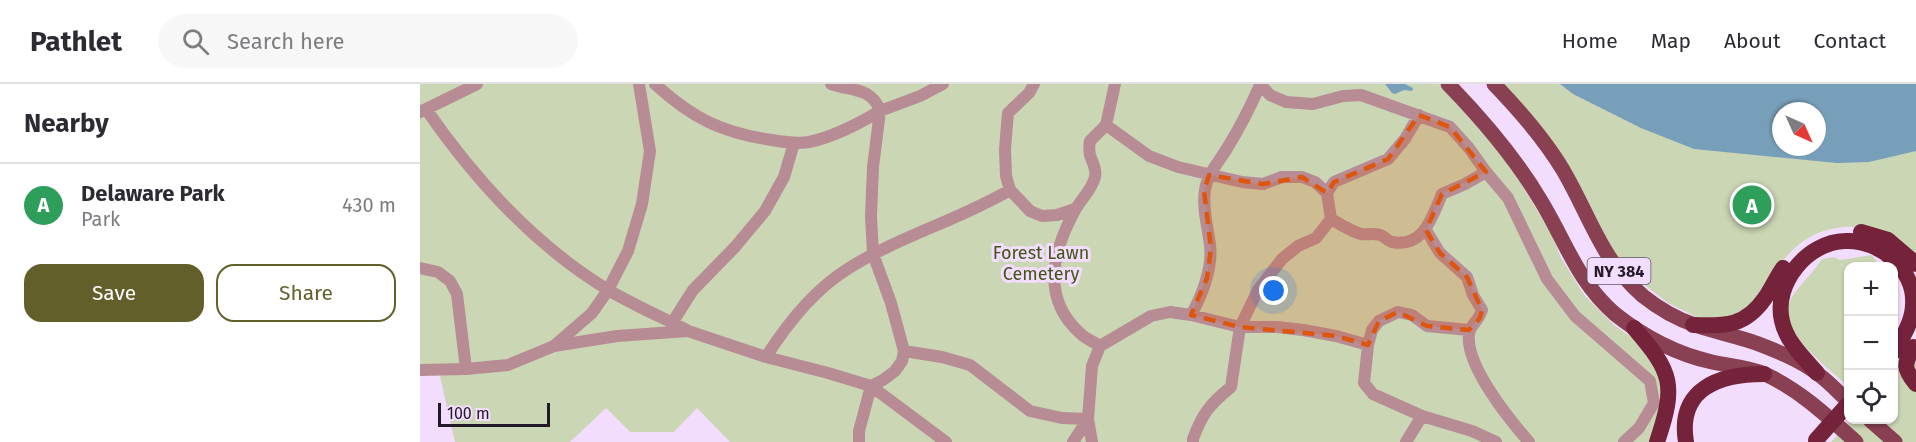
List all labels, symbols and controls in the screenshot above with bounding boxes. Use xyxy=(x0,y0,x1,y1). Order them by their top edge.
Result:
search box xyxy=(158,14,578,68)
text: Pathlet xyxy=(30,25,122,58)
icon: search xyxy=(179,25,212,58)
text: Search here xyxy=(227,28,345,55)
text: Home xyxy=(1562,28,1618,54)
text: Map xyxy=(1651,28,1691,54)
text: About xyxy=(1724,28,1781,54)
text: Contact xyxy=(1814,28,1886,54)
north arrow xyxy=(1772,102,1826,156)
text: Nearby xyxy=(24,108,109,139)
text: Delaware Park xyxy=(81,180,225,207)
pin: A xyxy=(1732,182,1772,228)
text: A xyxy=(38,193,49,217)
text: 430 m xyxy=(342,193,396,217)
text: Park xyxy=(81,207,120,231)
park label: Forest Lawn Cemetery xyxy=(993,242,1089,285)
road number: NY 384 xyxy=(1588,258,1650,284)
map controls xyxy=(1844,262,1898,424)
button: + xyxy=(1844,262,1898,316)
button: Save xyxy=(24,264,204,322)
button: Share xyxy=(216,264,396,322)
your location xyxy=(1259,276,1288,305)
button: − xyxy=(1844,316,1898,370)
button: locate xyxy=(1844,370,1898,424)
scale bar xyxy=(438,400,550,428)
text: 100 m xyxy=(447,404,490,423)

